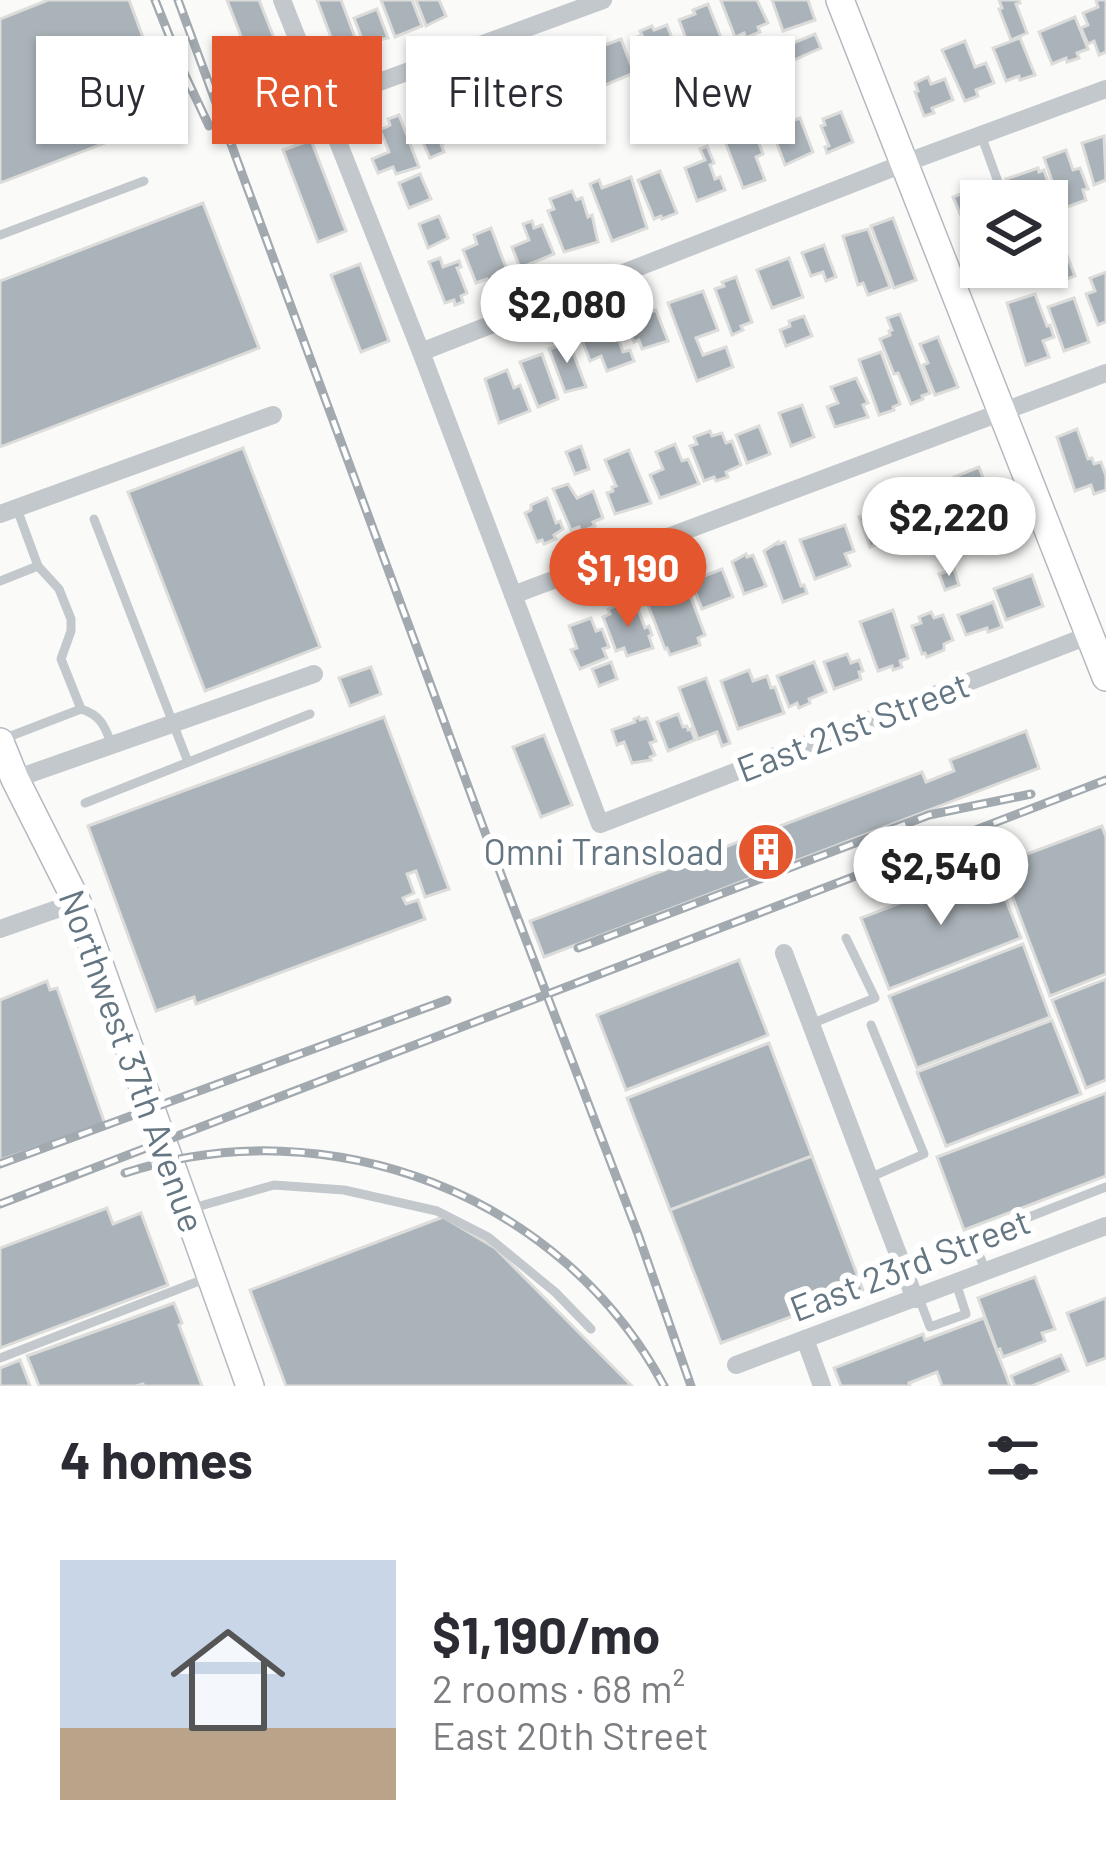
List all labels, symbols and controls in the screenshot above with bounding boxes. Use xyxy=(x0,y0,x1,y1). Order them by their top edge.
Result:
chip: Buy xyxy=(36,36,188,144)
chip: Rent xyxy=(212,36,382,144)
chip: Filters xyxy=(406,36,606,144)
chip: New xyxy=(630,36,795,144)
map controls xyxy=(960,180,1068,288)
button: layers xyxy=(960,180,1068,288)
pin: $2,080 xyxy=(469,264,665,366)
text: $2,080 xyxy=(507,279,627,326)
pin: $2,220 xyxy=(851,477,1047,579)
text: $2,220 xyxy=(889,492,1009,539)
pin: $1,190 xyxy=(530,528,726,630)
text: $1,190 xyxy=(576,543,680,590)
street label: East 21st Street xyxy=(730,662,975,790)
building icon: Omni Transload xyxy=(735,821,797,883)
pin: $2,540 xyxy=(843,826,1039,928)
place label: Omni Transload xyxy=(483,829,724,872)
text: $2,540 xyxy=(880,841,1002,888)
street label: Northwest 37th Avenue xyxy=(51,883,215,1238)
street label: East 23rd Street xyxy=(783,1198,1035,1329)
icon: filters xyxy=(980,1425,1046,1491)
text: 4 homes xyxy=(60,1428,253,1489)
text: $1,190/mo xyxy=(432,1603,660,1664)
icon: home xyxy=(156,1608,300,1752)
text: 2 rooms · 68 m² xyxy=(432,1664,685,1711)
text: East 20th Street xyxy=(432,1711,709,1758)

